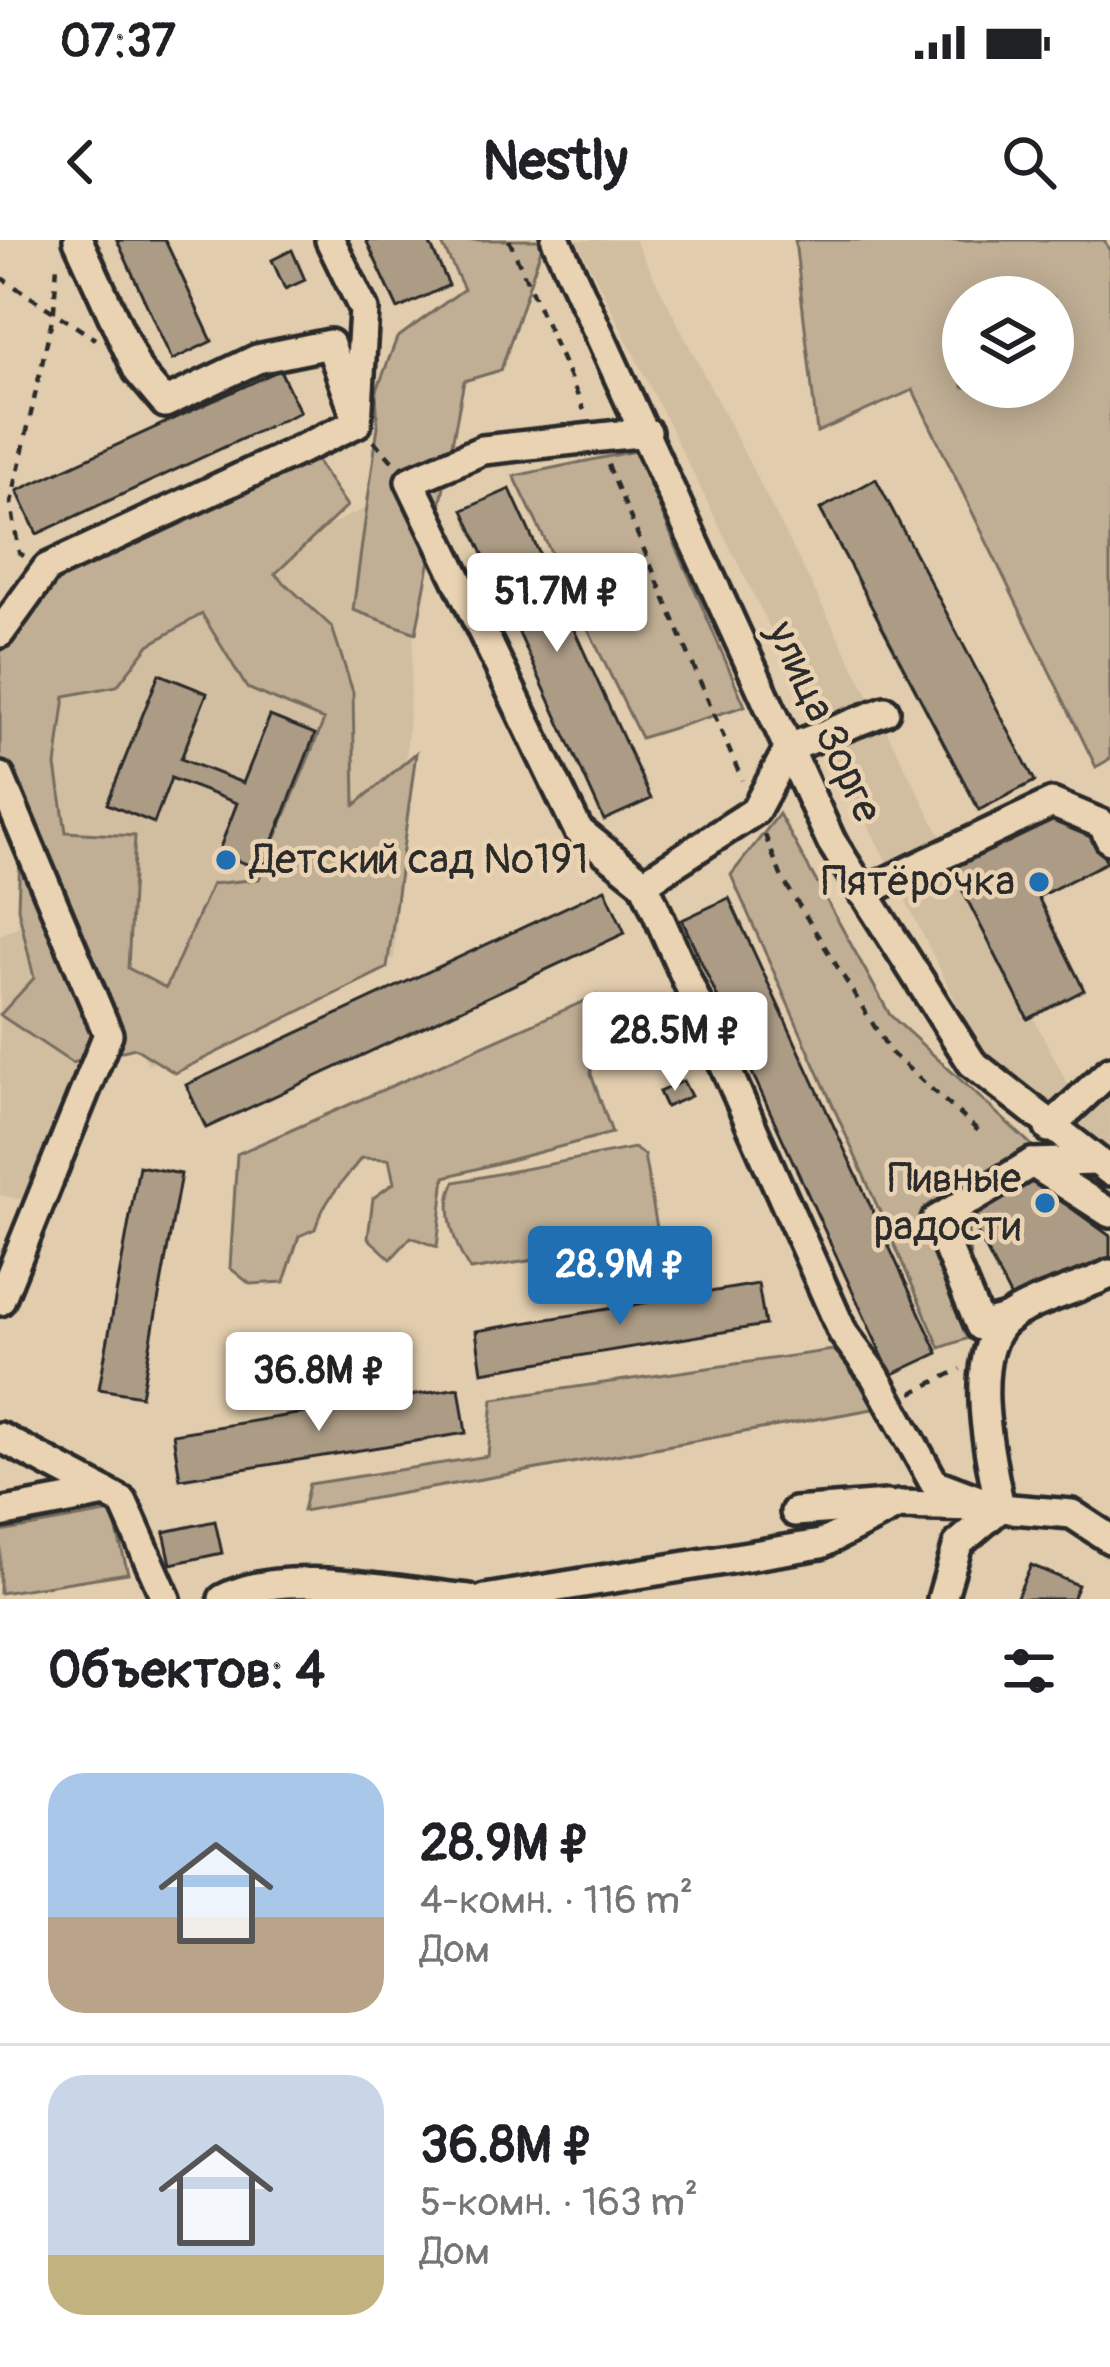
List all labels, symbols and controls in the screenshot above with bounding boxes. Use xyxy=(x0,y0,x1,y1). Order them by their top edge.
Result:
text: 07:37 xyxy=(60,14,175,70)
text: Nestly xyxy=(483,128,627,196)
icon: back xyxy=(48,129,114,195)
icon: search xyxy=(996,129,1062,195)
map controls xyxy=(942,276,1074,408)
button: layers xyxy=(942,276,1074,408)
pin: 51.7M ₽ xyxy=(446,553,668,655)
text: 51.7M ₽ xyxy=(494,567,620,616)
street label: улица Зорге xyxy=(754,612,893,831)
place label: Детский сад №191 xyxy=(248,834,589,886)
marker: Детский сад №191 xyxy=(213,847,239,873)
place label: Пятёрочка xyxy=(822,856,1015,908)
marker: Пятёрочка xyxy=(1026,869,1052,895)
pin: 28.5M ₽ xyxy=(564,992,786,1094)
text: 28.5M ₽ xyxy=(609,1006,741,1055)
place label: Пивные радости xyxy=(874,1153,1021,1253)
marker: Пивные радости xyxy=(1032,1190,1058,1216)
pin: 28.9M ₽ xyxy=(509,1226,731,1328)
text: 28.9M ₽ xyxy=(555,1240,685,1289)
pin: 36.8M ₽ xyxy=(208,1332,430,1434)
text: 36.8M ₽ xyxy=(253,1346,385,1395)
icon: filters xyxy=(996,1638,1062,1704)
text: Объектов: 4 xyxy=(48,1639,325,1703)
text: 28.9M ₽ xyxy=(420,1812,590,1876)
icon: home xyxy=(144,1821,288,1965)
text: 4-комн. · 116 m² xyxy=(420,1876,693,1925)
text: Дом xyxy=(420,1925,490,1974)
text: 36.8M ₽ xyxy=(420,2114,593,2178)
icon: home xyxy=(144,2123,288,2267)
text: 5-комн. · 163 m² xyxy=(420,2178,698,2227)
text: Дом xyxy=(420,2227,490,2276)

